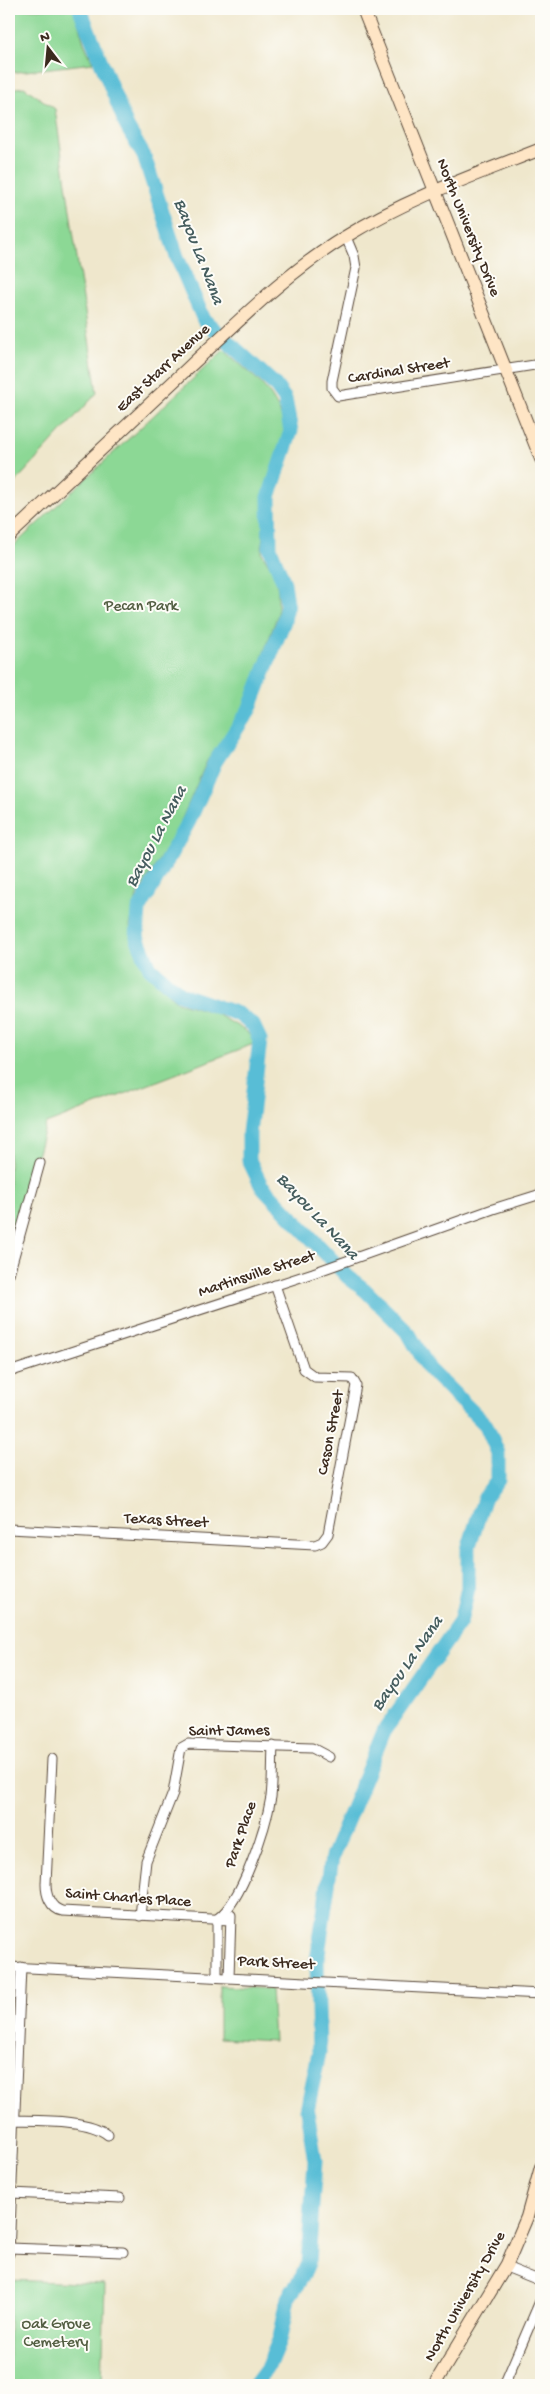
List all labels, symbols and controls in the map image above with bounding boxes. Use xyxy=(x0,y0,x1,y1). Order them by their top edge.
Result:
north arrow xyxy=(22,22,72,72)
text: N xyxy=(38,28,52,47)
street label: North University Drive xyxy=(431,156,504,300)
water label: Bayou La Nana xyxy=(168,196,228,309)
street label: East Starr Avenue xyxy=(113,320,215,417)
street label: Cardinal Street xyxy=(347,354,453,389)
park label: Pecan Park xyxy=(103,598,180,617)
water label: Bayou La Nana xyxy=(122,782,193,891)
water label: Bayou La Nana xyxy=(271,1169,363,1266)
street label: Martinsville Street xyxy=(196,1247,319,1303)
street label: Cason Street xyxy=(314,1388,350,1477)
street label: Texas Street xyxy=(123,1510,210,1534)
water label: Bayou La Nana xyxy=(367,1612,449,1716)
street label: Saint James xyxy=(189,1722,271,1742)
street label: Park Place xyxy=(221,1798,262,1872)
street label: Saint Charles Place xyxy=(65,1885,192,1913)
street label: Park Street xyxy=(236,1952,316,1976)
street label: North University Drive xyxy=(421,2228,511,2365)
park label: Oak Grove Cemetery xyxy=(22,2316,91,2353)

